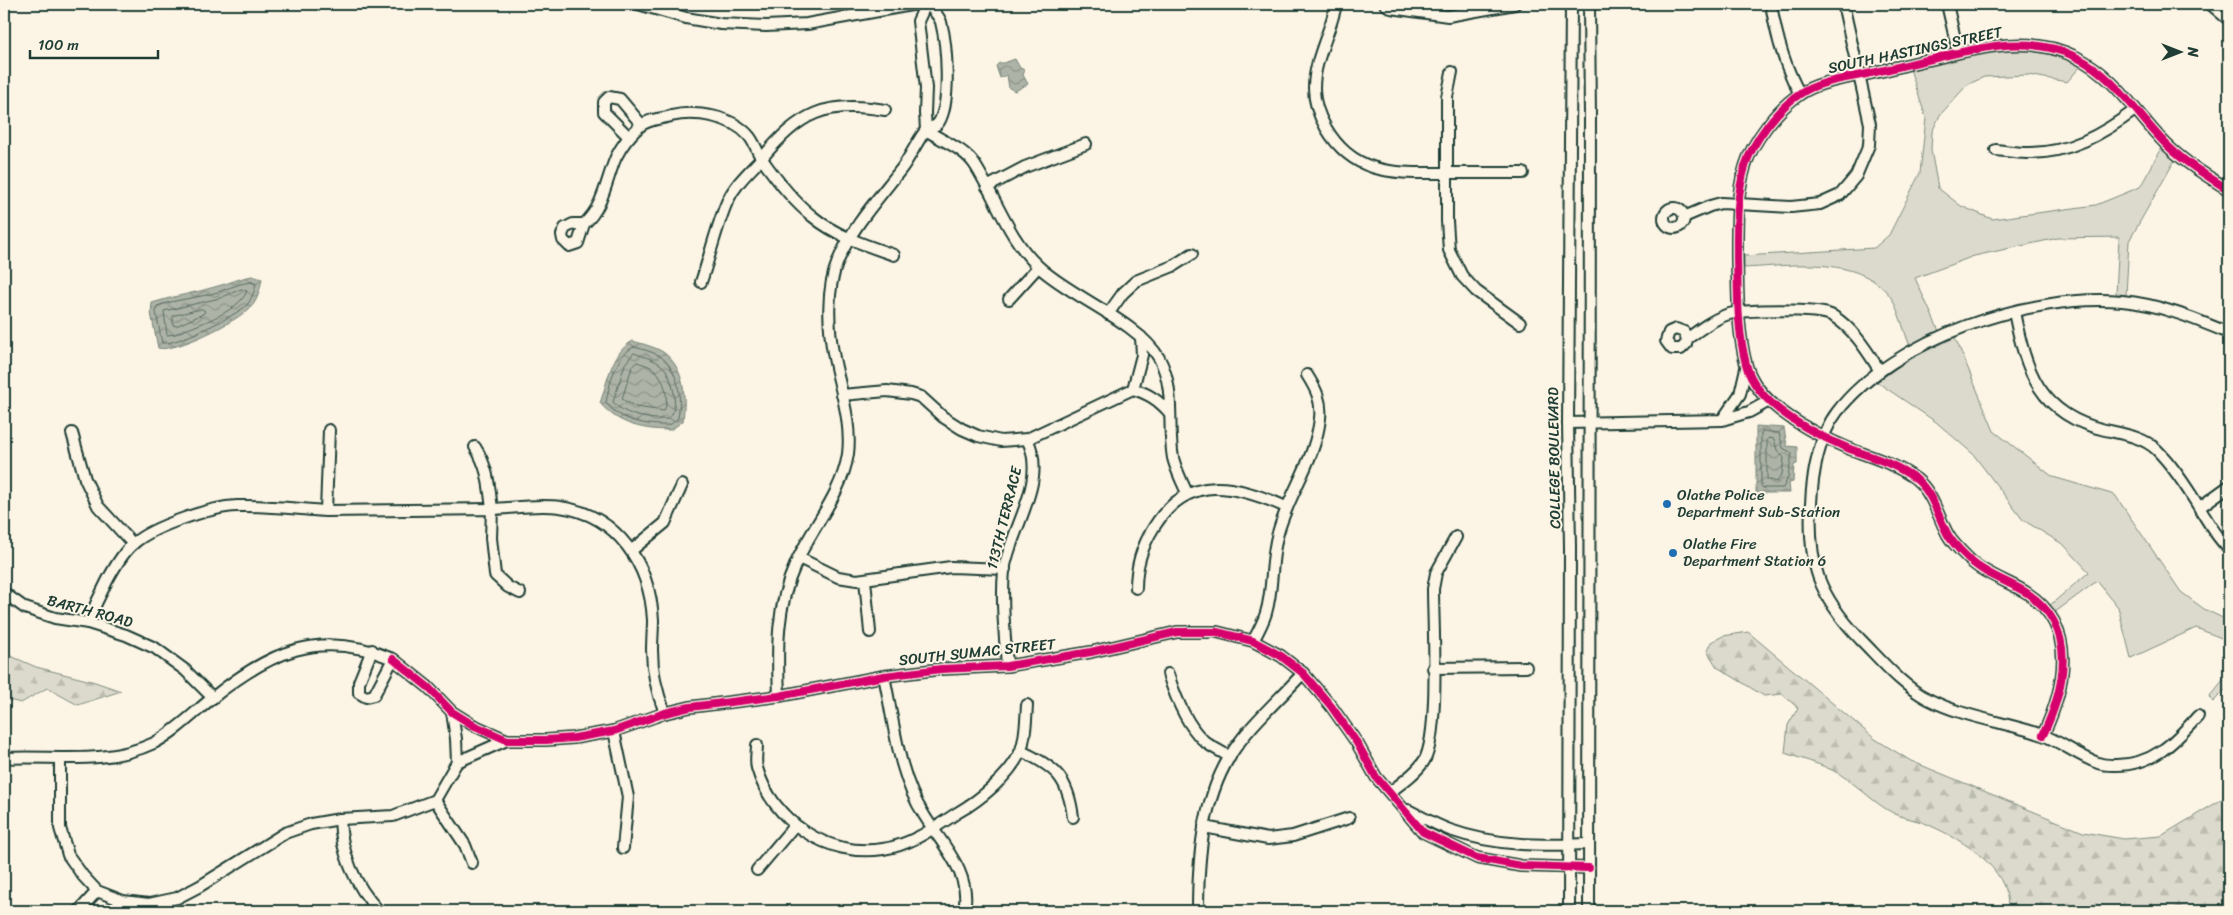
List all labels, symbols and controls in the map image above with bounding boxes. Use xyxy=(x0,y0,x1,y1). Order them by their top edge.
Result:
street label: SOUTH HASTINGS STREET xyxy=(1825,18,2006,81)
scale bar xyxy=(30,28,158,60)
north arrow xyxy=(2156,28,2206,78)
text: 100 m xyxy=(38,32,79,58)
text: N xyxy=(2180,46,2205,57)
street label: COLLEGE BOULEVARD xyxy=(1540,387,1568,529)
street label: 113TH TERRACE xyxy=(979,462,1030,572)
place label: Olathe Police Department Sub-Station xyxy=(1677,482,1840,525)
marker: Olathe Police Department Sub-Station xyxy=(1661,498,1673,510)
place label: Olathe Fire Department Station 6 xyxy=(1683,531,1826,574)
marker: Olathe Fire Department Station 6 xyxy=(1667,547,1679,559)
street label: BARTH ROAD xyxy=(44,587,136,635)
street label: SOUTH SUMAC STREET xyxy=(897,631,1058,673)

